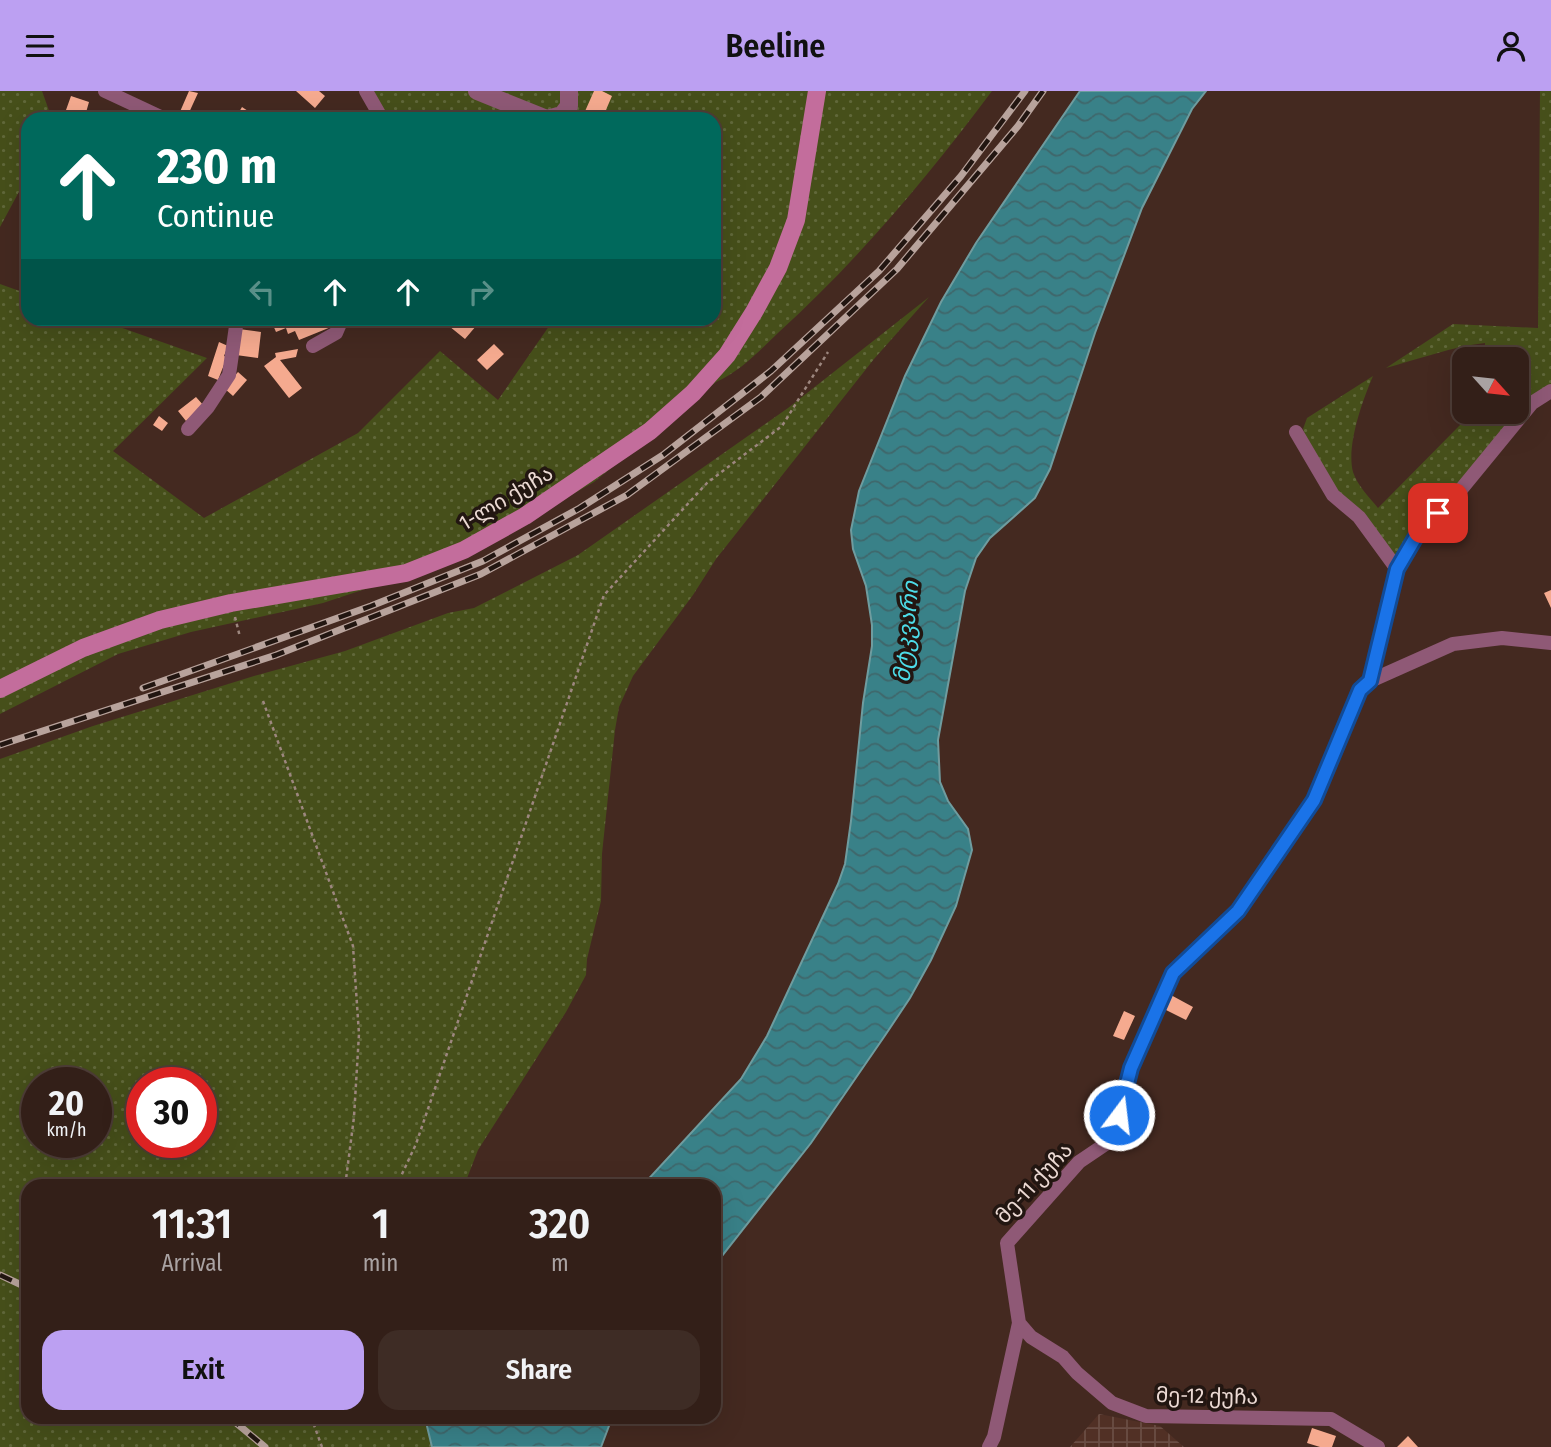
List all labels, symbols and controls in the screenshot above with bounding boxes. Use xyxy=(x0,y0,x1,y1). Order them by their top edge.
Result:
icon: menu xyxy=(21,27,59,65)
text: Beeline xyxy=(726,27,825,65)
icon: person xyxy=(1492,27,1530,65)
text: 230 m xyxy=(157,137,277,196)
icon: ahead xyxy=(42,140,133,231)
text: Continue xyxy=(157,197,274,235)
icon: left xyxy=(243,273,281,311)
icon: ahead xyxy=(316,273,354,311)
icon: ahead xyxy=(389,273,427,311)
icon: right xyxy=(462,273,500,311)
north arrow xyxy=(1452,347,1530,423)
map controls xyxy=(1452,347,1529,424)
street label: 1-ლი ქუჩა xyxy=(454,460,558,536)
pin xyxy=(1408,483,1468,543)
icon: arrive xyxy=(1419,494,1457,532)
water label: მტკვარი xyxy=(888,579,924,684)
speed limit sign: 30 xyxy=(126,1067,217,1158)
position arrow xyxy=(1082,1078,1156,1152)
text: 20 xyxy=(49,1082,84,1124)
text: km/h xyxy=(46,1119,87,1141)
street label: მე-11 ქუჩა xyxy=(990,1137,1078,1229)
text: 11:31 xyxy=(152,1199,232,1249)
text: 1 xyxy=(372,1199,389,1249)
text: 320 xyxy=(529,1199,590,1249)
text: Arrival xyxy=(161,1249,222,1277)
text: min xyxy=(363,1249,398,1277)
text: m xyxy=(551,1249,569,1277)
button: Exit xyxy=(42,1330,364,1410)
button: Share xyxy=(378,1330,700,1410)
street label: მე-12 ქუჩა xyxy=(1156,1382,1258,1410)

